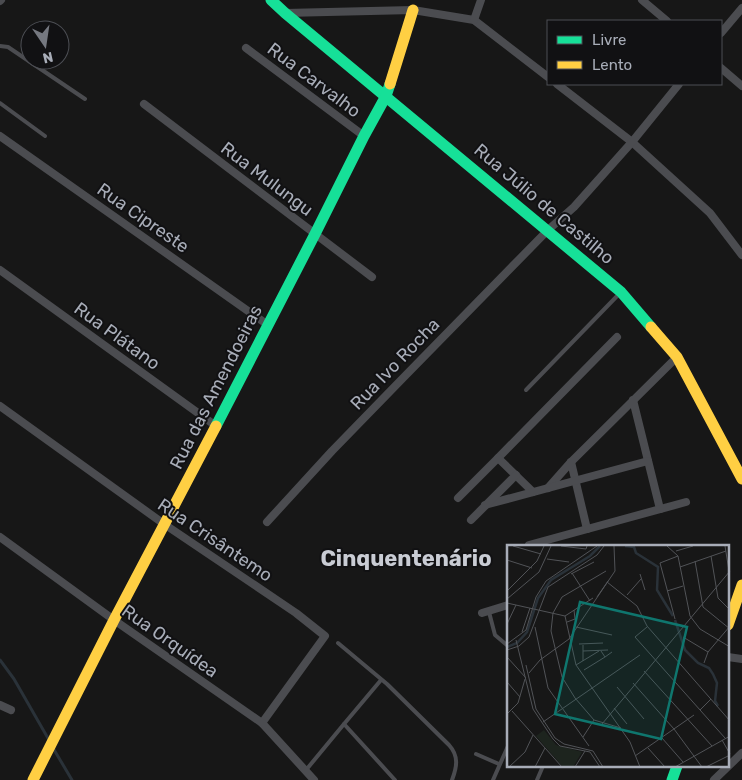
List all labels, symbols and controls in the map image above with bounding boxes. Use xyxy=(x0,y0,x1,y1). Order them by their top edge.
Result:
north arrow xyxy=(20,20,70,70)
legend xyxy=(547,20,722,85)
text: Livre xyxy=(592,31,626,49)
street label: Rua Carvalho xyxy=(263,38,365,122)
text: N xyxy=(41,48,55,67)
text: Lento xyxy=(592,56,632,74)
street label: Rua Mulungu xyxy=(217,137,317,221)
street label: Rua Júlio de Castilho xyxy=(470,139,618,269)
street label: Rua Cipreste xyxy=(93,178,193,258)
street label: Rua Plátano xyxy=(70,297,164,375)
street label: Rua das Amendoeiras xyxy=(165,301,267,473)
street label: Rua Ivo Rocha xyxy=(346,314,444,414)
street label: Rua Crisântemo xyxy=(154,494,276,586)
district label: Cinquentenário xyxy=(320,545,492,572)
inset map xyxy=(507,545,730,768)
street label: Rua Orquídea xyxy=(118,600,222,682)

